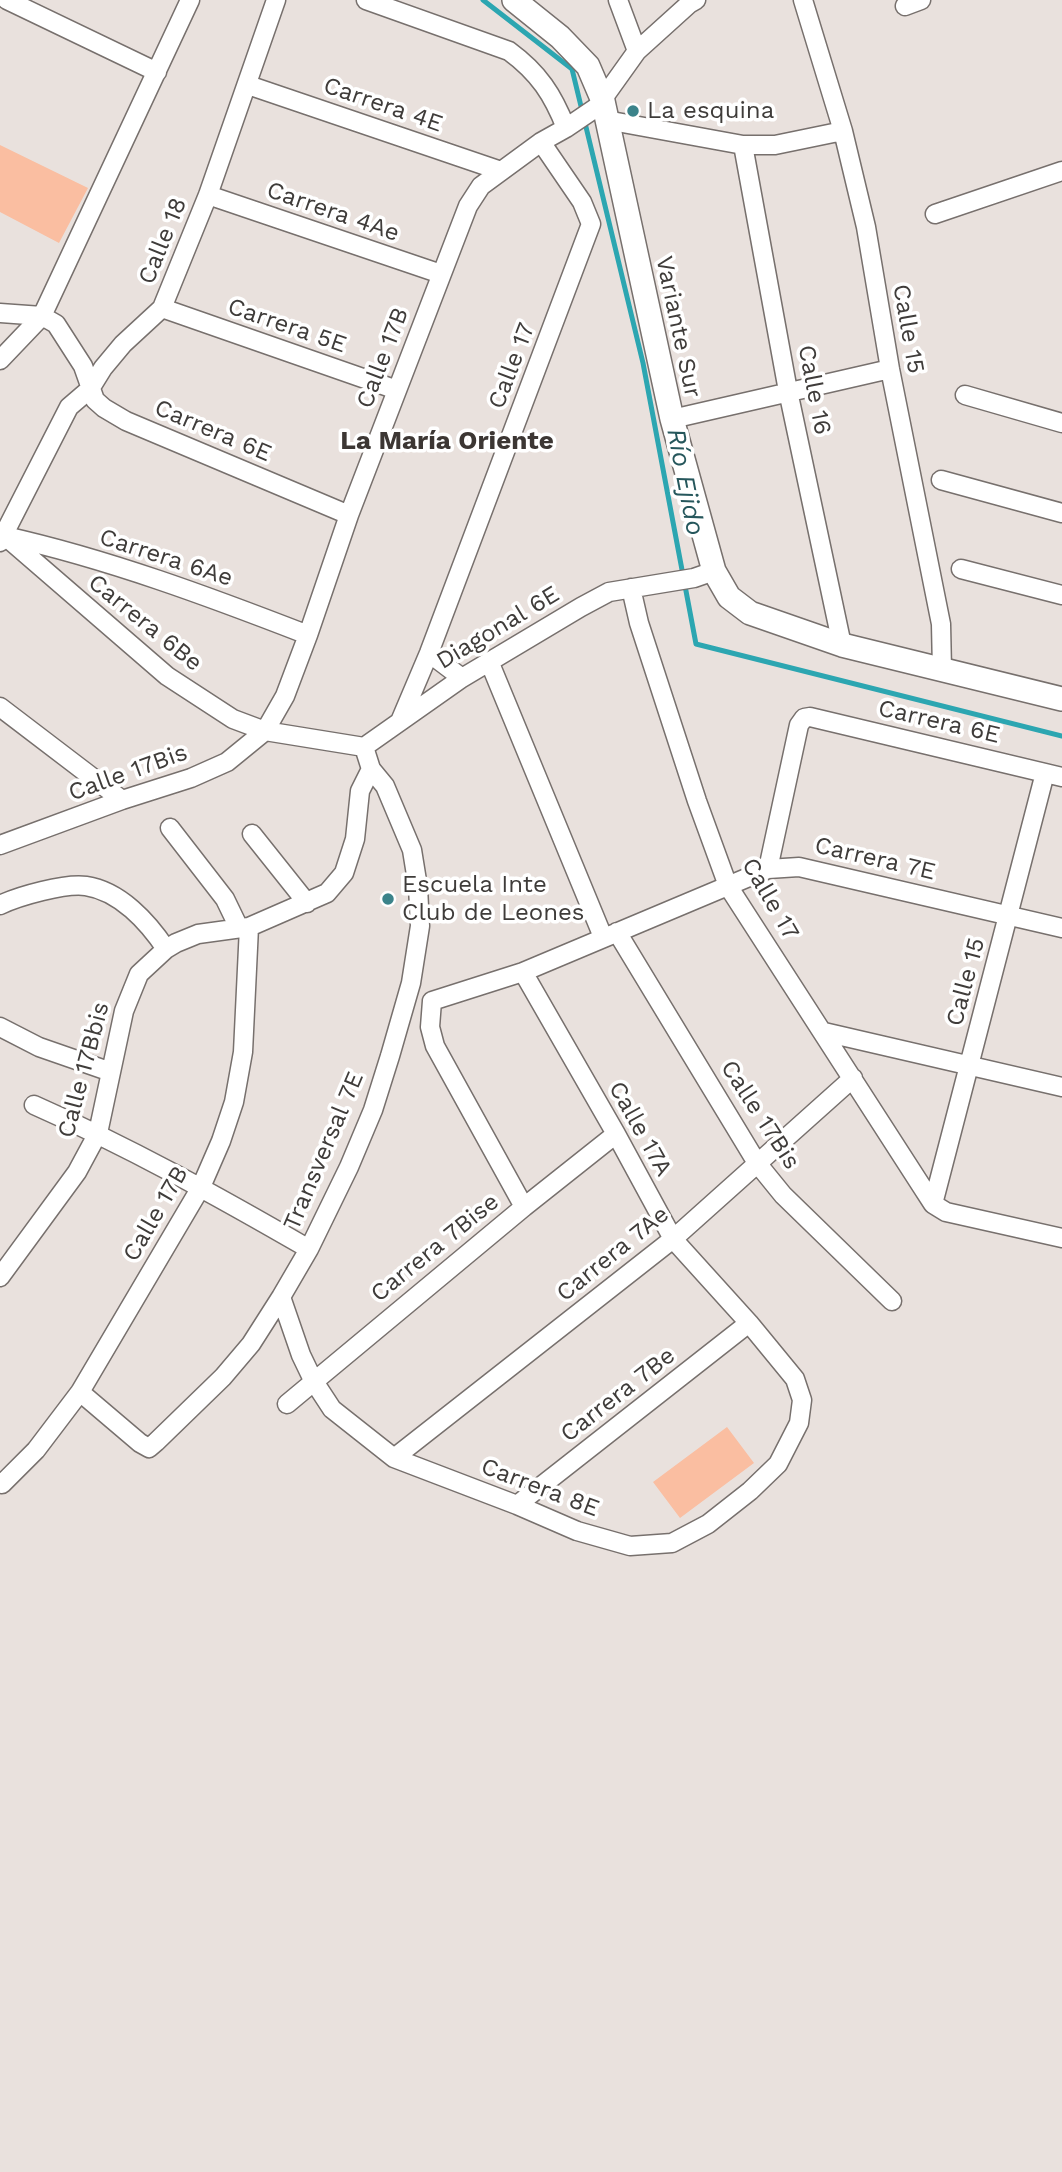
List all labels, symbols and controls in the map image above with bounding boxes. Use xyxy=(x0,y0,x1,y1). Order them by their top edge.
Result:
street label: Carrera 4E xyxy=(320,71,446,139)
place label: La esquina xyxy=(647,97,774,125)
marker: La esquina xyxy=(625,103,641,119)
street label: Carrera 4Ae xyxy=(263,176,403,248)
street label: Calle 18 xyxy=(133,193,193,289)
street label: Variante Sur xyxy=(649,254,707,400)
street label: Calle 15 xyxy=(886,282,930,376)
street label: Carrera 5E xyxy=(224,292,350,360)
street label: Calle 17B xyxy=(351,304,415,412)
street label: Calle 17 xyxy=(483,319,541,413)
street label: Calle 16 xyxy=(791,343,837,437)
street label: Carrera 6E xyxy=(150,393,276,469)
district label: La María Oriente xyxy=(340,425,554,457)
water label: Río Ejido xyxy=(659,426,711,538)
street label: Carrera 6Ae xyxy=(96,523,236,593)
street label: Carrera 6Be xyxy=(82,568,208,678)
street label: Diagonal 6E xyxy=(431,580,565,676)
street label: Carrera 6E xyxy=(875,694,1003,750)
street label: Calle 17Bis xyxy=(65,738,191,808)
street label: Carrera 7E xyxy=(812,831,938,887)
street label: Calle 17 xyxy=(735,853,805,945)
place label: Escuela Inte Club de Leones xyxy=(402,871,585,927)
marker: Escuela Inte Club de Leones xyxy=(380,891,396,907)
street label: Calle 15 xyxy=(940,935,992,1029)
street label: Calle 17Bbis xyxy=(52,999,116,1141)
street label: Calle 17Bis xyxy=(714,1055,806,1175)
street label: Transversal 7E xyxy=(278,1067,370,1235)
street label: Calle 17A xyxy=(602,1076,678,1182)
street label: Calle 17B xyxy=(117,1161,195,1267)
street label: Carrera 7Bise xyxy=(365,1188,505,1308)
street label: Carrera 7Ae xyxy=(551,1200,675,1308)
street label: Carrera 7Be xyxy=(555,1341,681,1449)
street label: Carrera 8E xyxy=(477,1452,603,1524)

